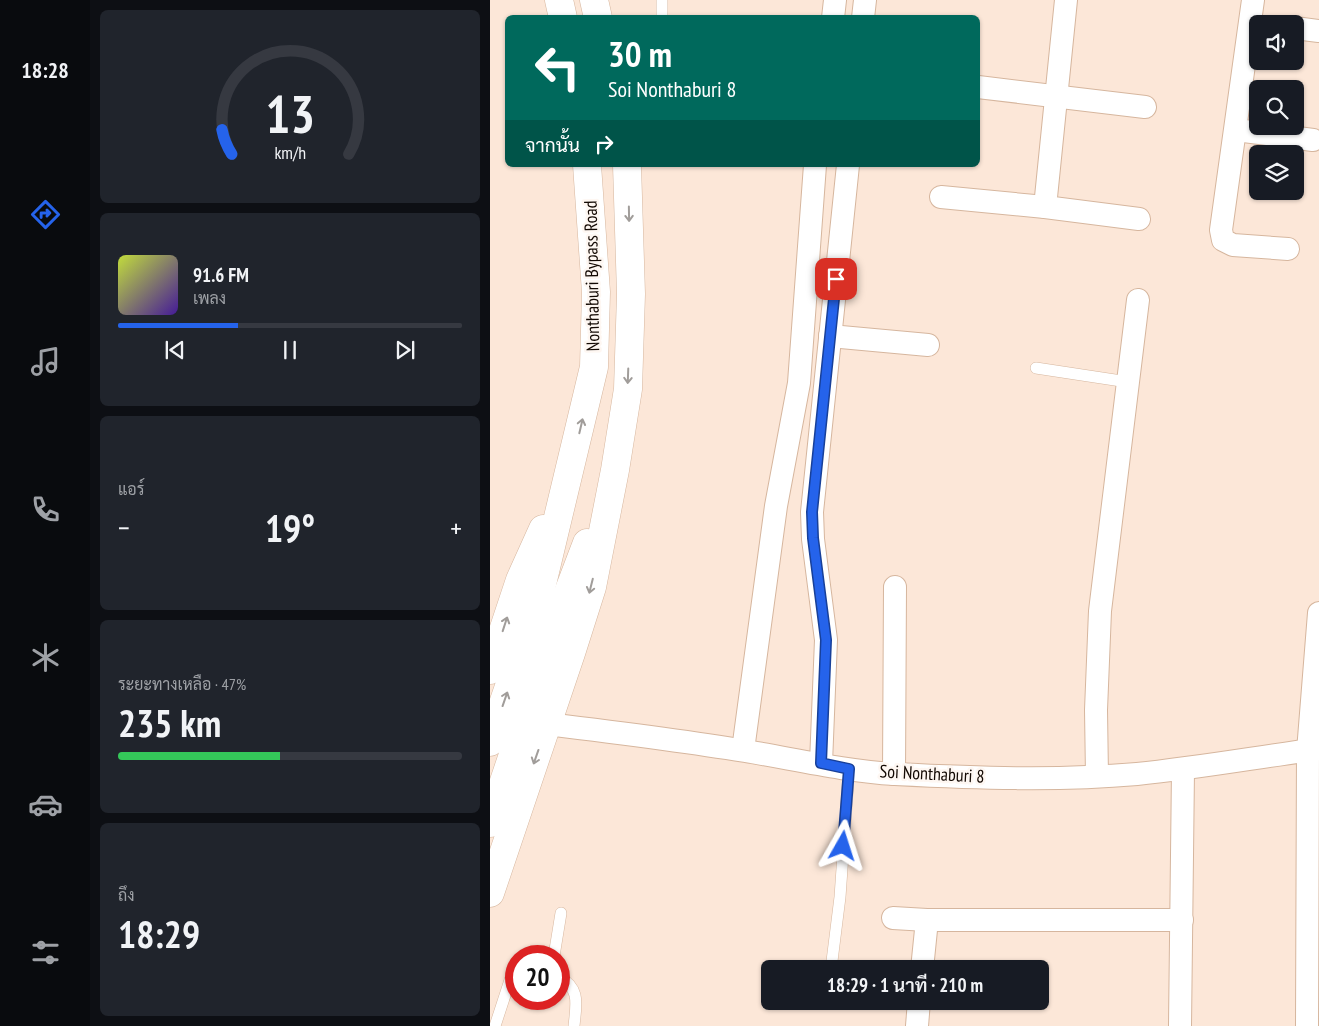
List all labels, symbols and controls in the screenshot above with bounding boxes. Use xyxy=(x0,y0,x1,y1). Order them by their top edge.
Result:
map controls xyxy=(1249,15,1304,200)
button: sound xyxy=(1249,15,1304,70)
text: 30 m xyxy=(608,31,672,77)
icon: left xyxy=(525,35,590,100)
text: 18:28 xyxy=(21,56,69,84)
text: Soi Nonthaburi 8 xyxy=(608,75,736,103)
text: 13 xyxy=(265,80,315,147)
button: search xyxy=(1249,80,1304,135)
icon: right xyxy=(590,130,618,158)
text: จากนั้น xyxy=(525,133,580,157)
text: km/h xyxy=(274,141,306,164)
button: layers xyxy=(1249,145,1304,200)
icon: directions xyxy=(28,197,63,232)
street label: Nonthaburi Bypass Road xyxy=(579,200,604,352)
one-way arrow xyxy=(624,205,634,221)
pin xyxy=(815,258,857,300)
text: 91.6 FM xyxy=(193,263,249,287)
icon: arrive xyxy=(822,265,850,293)
text: เพลง xyxy=(193,288,226,308)
icon: previous xyxy=(161,336,189,364)
icon: pause xyxy=(276,336,304,364)
icon: next xyxy=(391,336,419,364)
icon: music xyxy=(28,344,63,379)
one-way arrow xyxy=(624,368,633,384)
one-way arrow xyxy=(577,419,586,435)
text: แอร์ xyxy=(118,479,144,499)
icon: phone xyxy=(28,492,63,527)
text: 19° xyxy=(265,503,315,552)
text: − xyxy=(118,509,130,546)
text: + xyxy=(450,509,462,546)
one-way arrow xyxy=(586,578,596,594)
one-way arrow xyxy=(501,616,511,632)
icon: climate xyxy=(28,640,63,675)
text: ระยะทางเหลือ · 47% xyxy=(118,674,246,694)
one-way arrow xyxy=(501,691,510,707)
text: 235 km xyxy=(118,698,221,747)
one-way arrow xyxy=(531,749,540,765)
street label: Soi Nonthaburi 8 xyxy=(879,759,985,788)
icon: car xyxy=(28,787,63,822)
position arrow xyxy=(816,819,868,871)
text: ถึง xyxy=(118,885,135,905)
text: 18:29 xyxy=(118,909,200,958)
icon: filters xyxy=(28,935,63,970)
speed limit sign: 20 xyxy=(505,945,570,1010)
text: 18:29 · 1 นาที · 210 m xyxy=(827,973,983,997)

